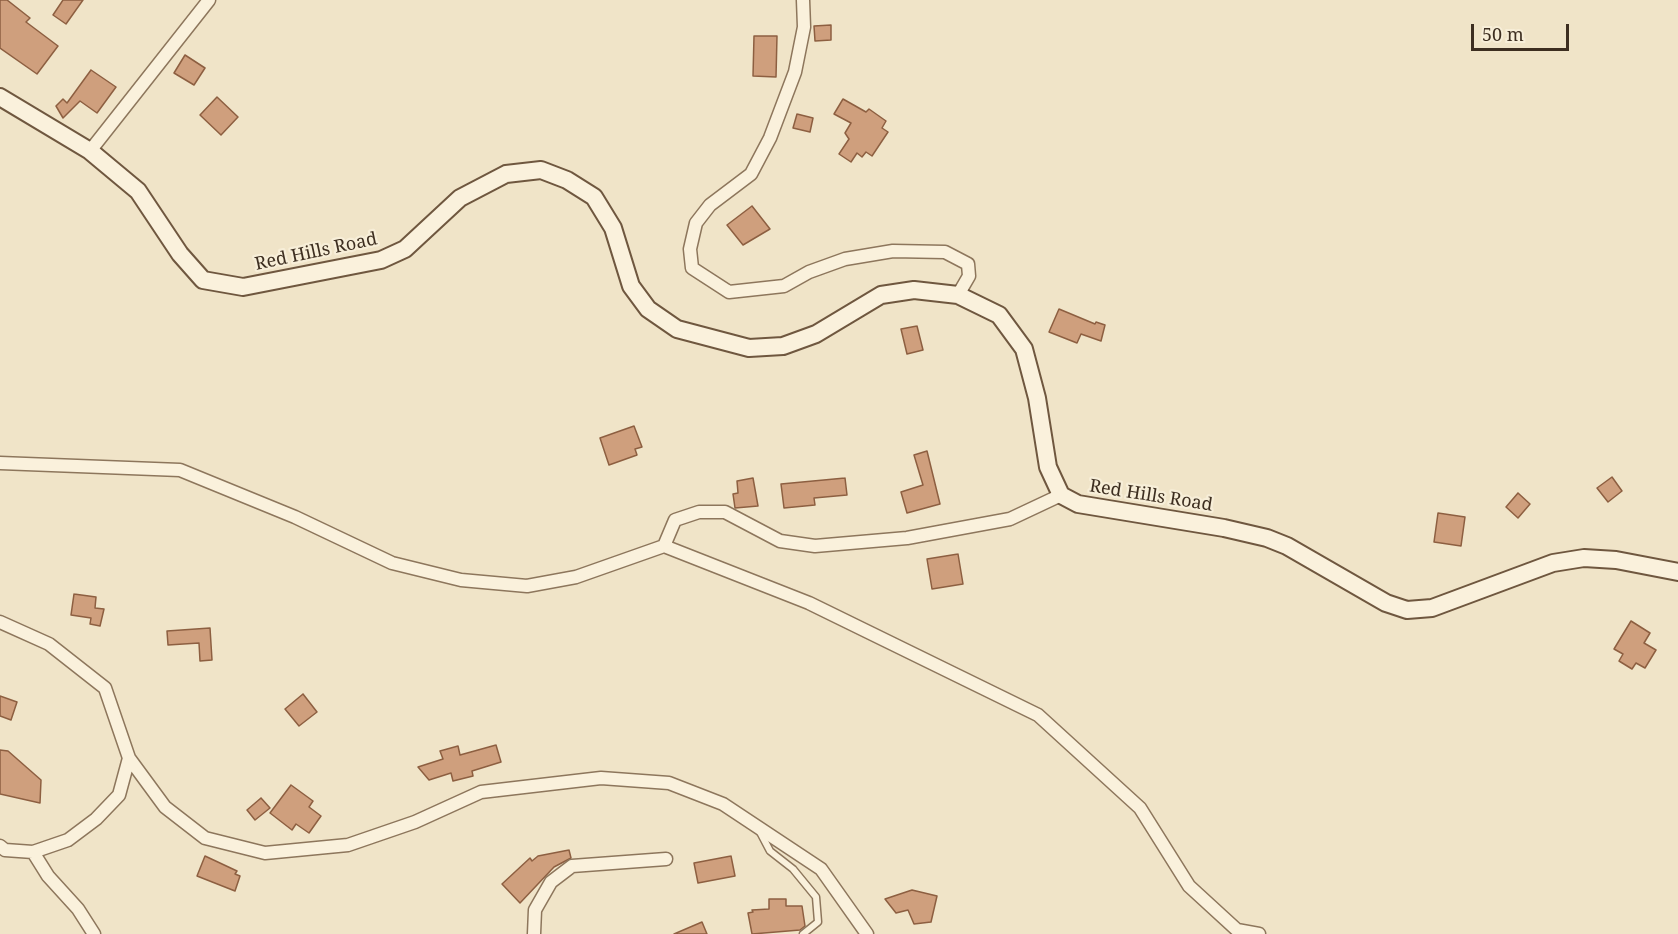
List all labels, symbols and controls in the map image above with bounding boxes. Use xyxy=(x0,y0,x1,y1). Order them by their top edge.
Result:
scale bar xyxy=(1474,12,1572,50)
text: 50 m xyxy=(1482,22,1524,46)
street label: Red Hills Road xyxy=(253,228,379,276)
street label: Red Hills Road xyxy=(1088,476,1214,516)

